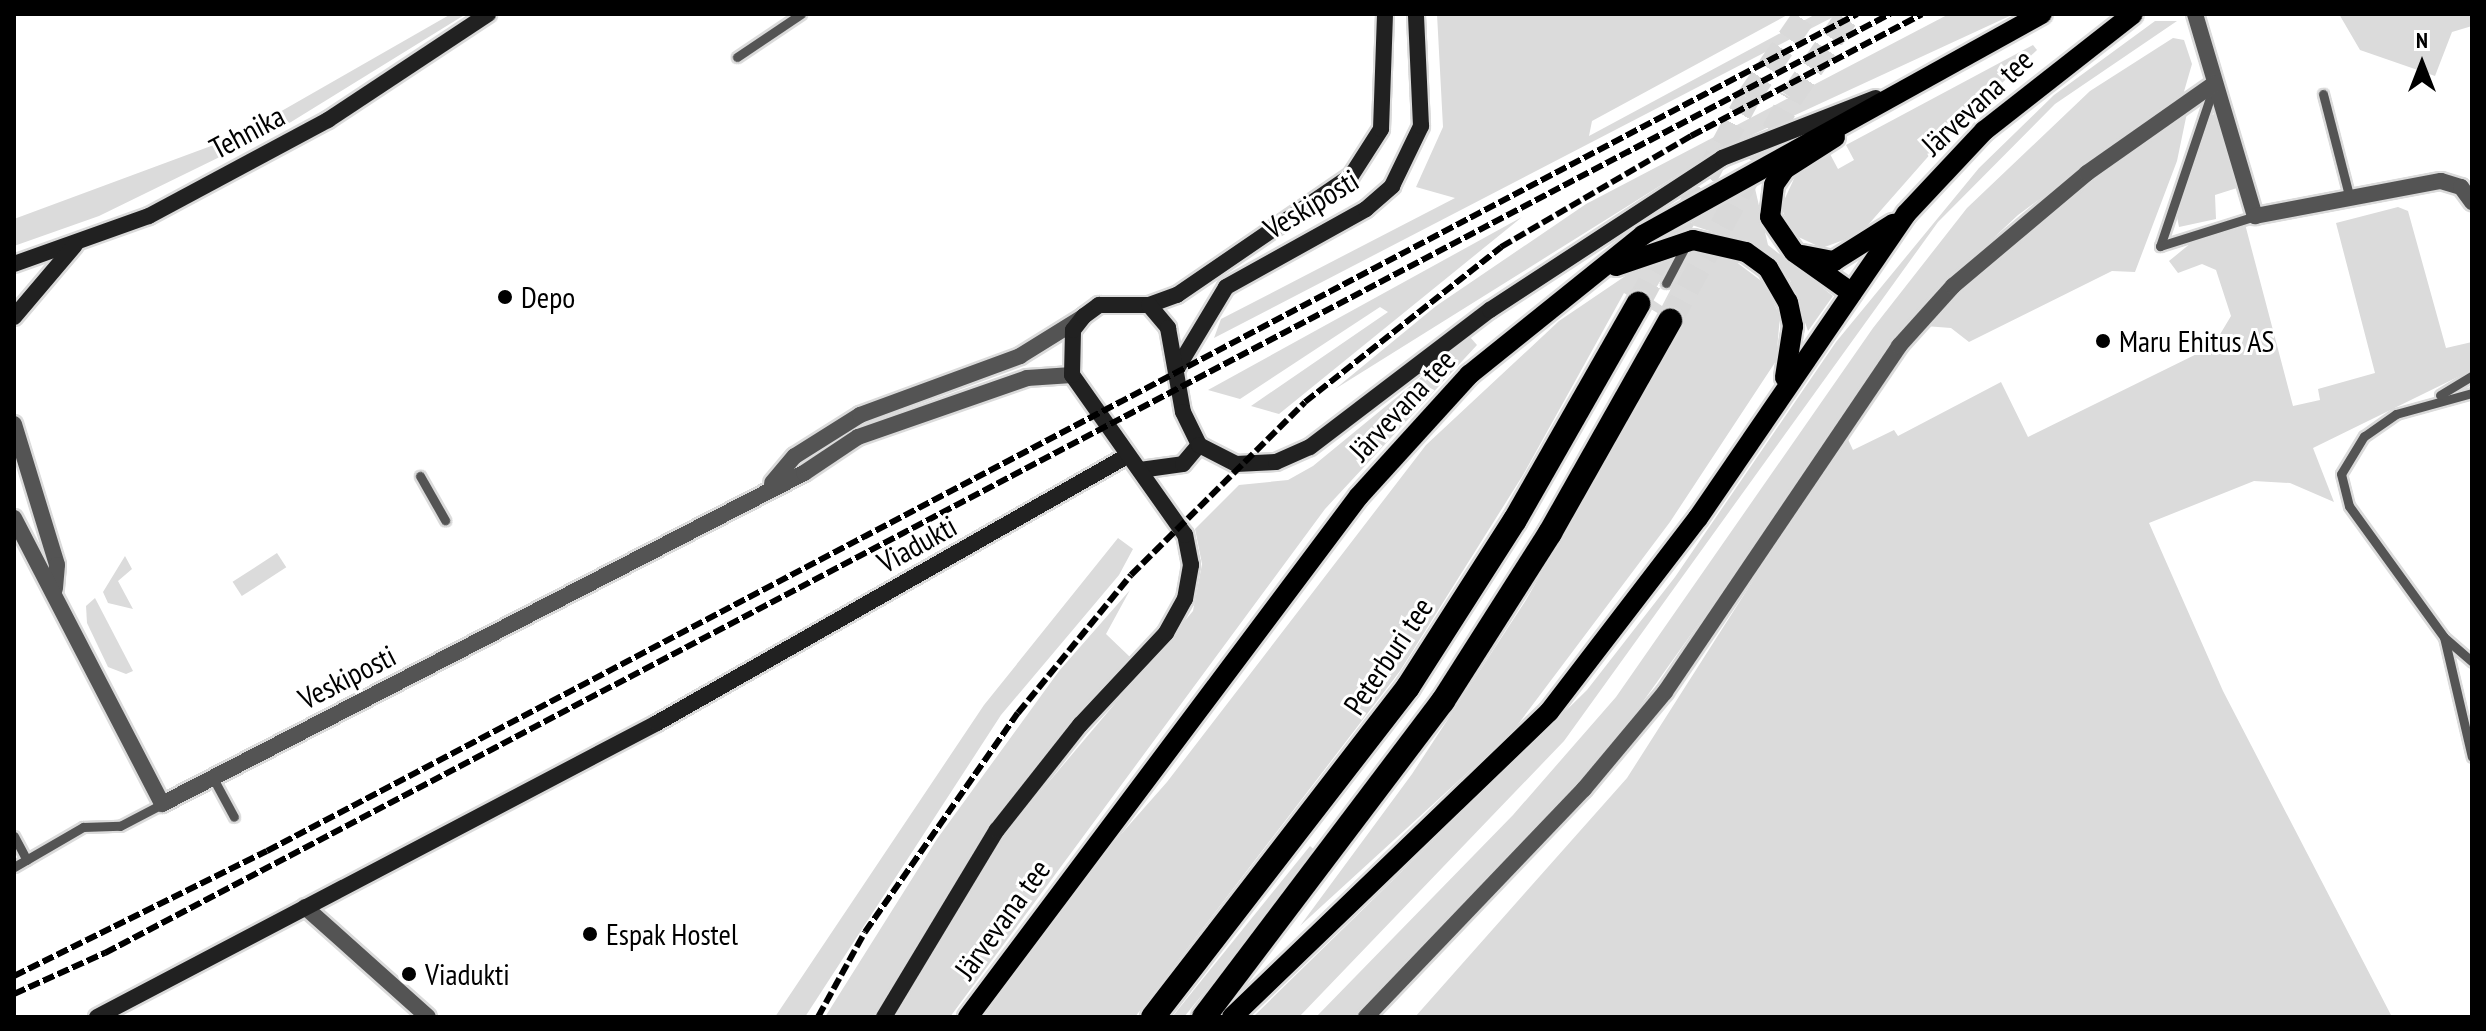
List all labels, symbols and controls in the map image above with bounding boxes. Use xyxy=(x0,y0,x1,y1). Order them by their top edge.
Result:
north arrow xyxy=(2382,24,2462,104)
text: N xyxy=(2416,26,2428,54)
street label: Järvevana tee xyxy=(1914,42,2040,162)
street label: Tehnika xyxy=(204,98,290,166)
street label: Veskiposti xyxy=(1257,162,1365,246)
place label: Depo xyxy=(521,279,575,315)
marker: Depo xyxy=(496,288,514,306)
place label: Maru Ehitus AS xyxy=(2119,323,2275,359)
marker: Maru Ehitus AS xyxy=(2094,332,2112,350)
street label: Järvevana tee xyxy=(1342,342,1462,468)
street label: Viadukti xyxy=(871,508,963,580)
street label: Peterburi tee xyxy=(1336,591,1440,721)
street label: Veskiposti xyxy=(292,637,402,717)
street label: Järvevana tee xyxy=(947,852,1057,986)
place label: Espak Hostel xyxy=(606,916,739,952)
marker: Espak Hostel xyxy=(581,925,599,943)
place label: Viadukti xyxy=(425,956,510,992)
marker: Viadukti xyxy=(400,965,418,983)

